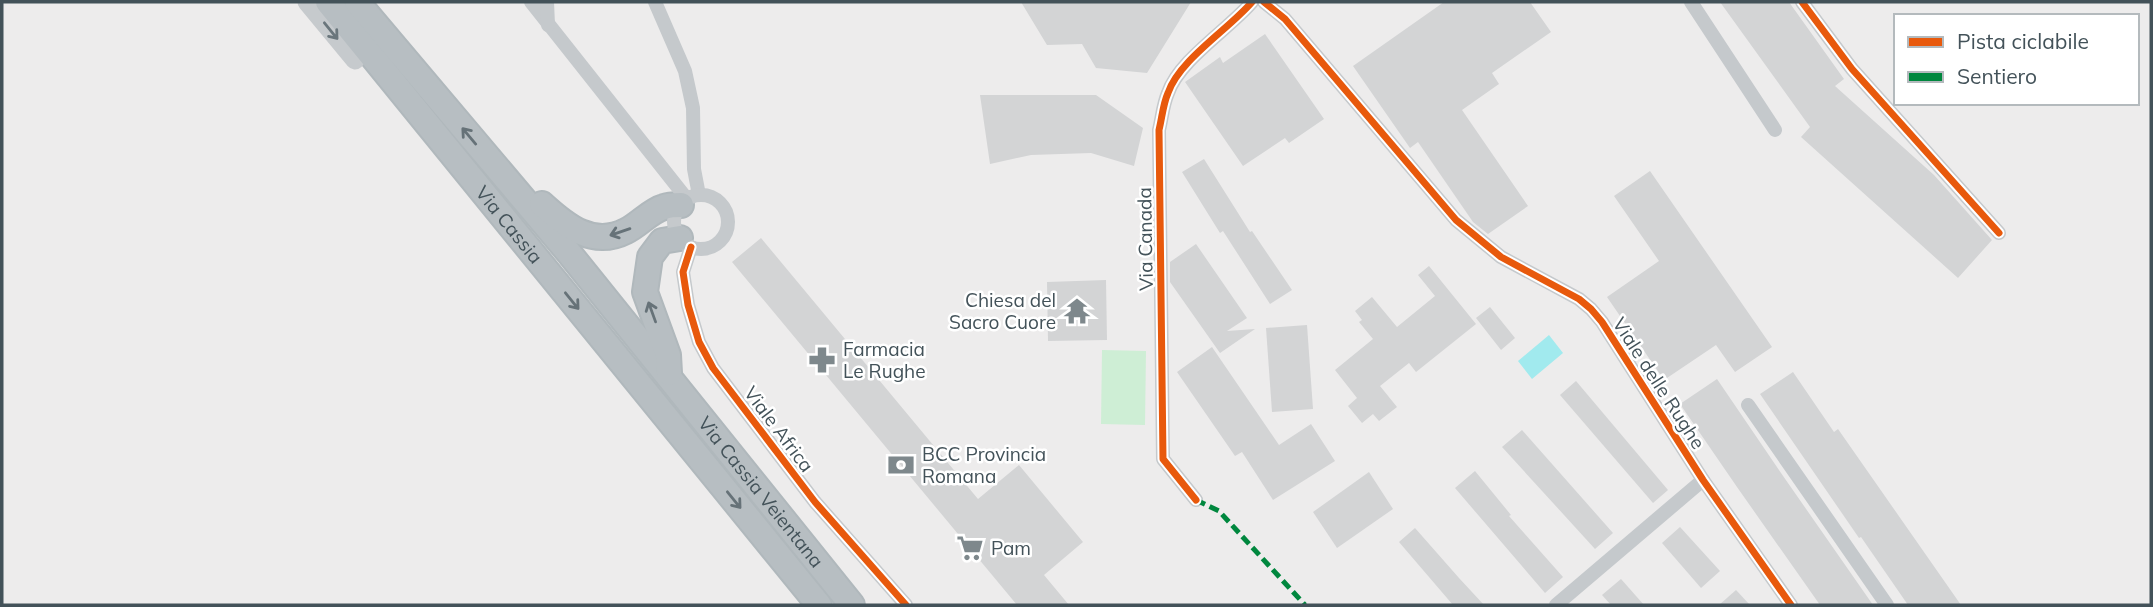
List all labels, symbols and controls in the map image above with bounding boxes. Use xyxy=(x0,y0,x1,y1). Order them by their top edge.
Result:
legend xyxy=(1894,14,2139,105)
one-way arrow xyxy=(323,21,339,39)
text: Pista ciclabile xyxy=(1957,28,2089,54)
text: Sentiero xyxy=(1957,63,2037,89)
one-way arrow xyxy=(462,128,477,146)
street label: Via Cassia xyxy=(471,181,548,268)
street label: Via Canada xyxy=(1132,187,1158,291)
one-way arrow xyxy=(609,227,631,239)
place label: Chiesa del Sacro Cuore xyxy=(949,288,1056,334)
one-way arrow xyxy=(565,292,580,310)
temple icon: Chiesa del Sacro Cuore xyxy=(1062,296,1092,326)
one-way arrow xyxy=(645,302,657,324)
street label: Viale delle Rughe xyxy=(1608,313,1710,453)
place label: Farmacia Le Rughe xyxy=(843,337,926,383)
pharmacy icon: Farmacia Le Rughe xyxy=(807,345,837,375)
street label: Viale Africa xyxy=(739,381,819,477)
street label: Via Cassia Veientana xyxy=(693,411,829,572)
place label: BCC Provincia Romana xyxy=(922,442,1046,488)
bank icon: BCC Provincia Romana xyxy=(886,450,916,480)
one-way arrow xyxy=(726,490,741,508)
supermarket icon: Pam xyxy=(955,533,985,563)
place label: Pam xyxy=(991,536,1031,560)

